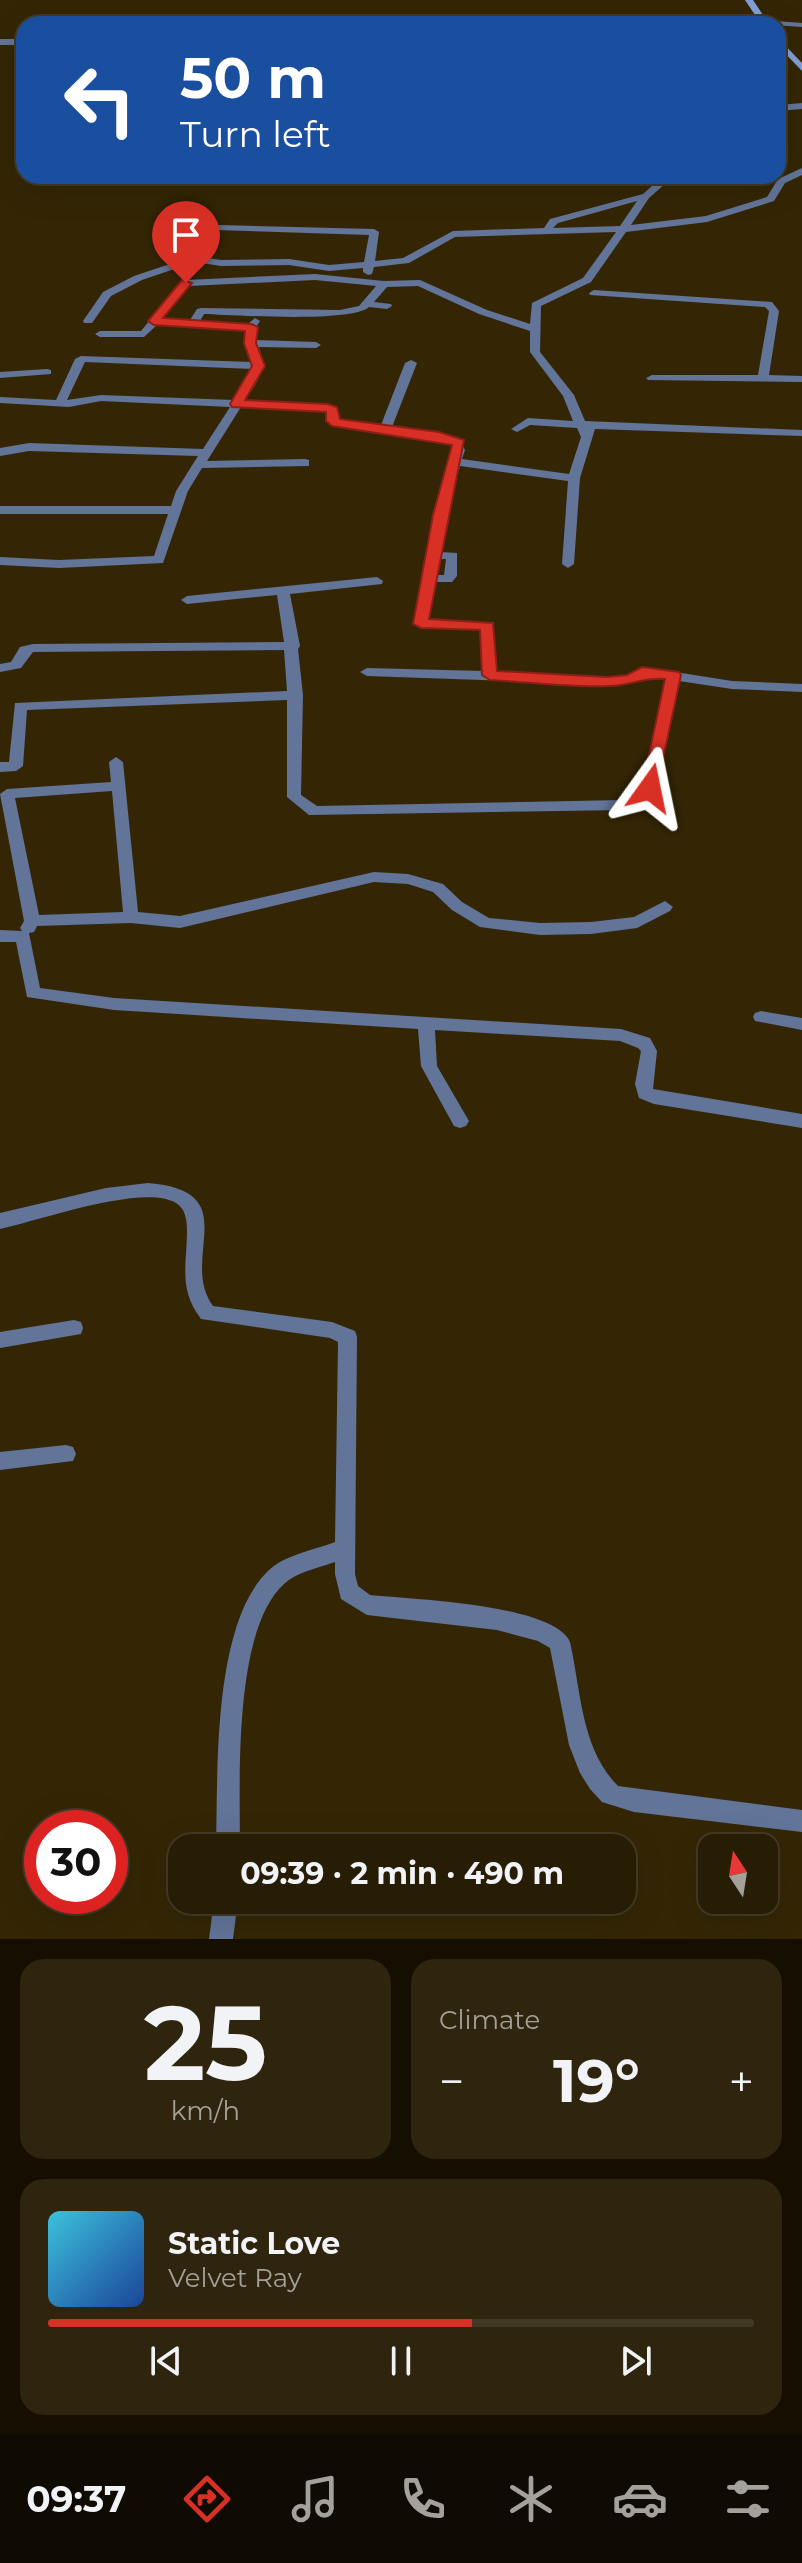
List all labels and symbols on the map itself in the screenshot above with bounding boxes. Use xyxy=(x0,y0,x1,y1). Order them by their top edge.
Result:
pin xyxy=(152,201,220,283)
position arrow xyxy=(608,746,692,830)
speed limit sign: 30 xyxy=(24,1810,128,1914)
north arrow xyxy=(698,1834,778,1914)

